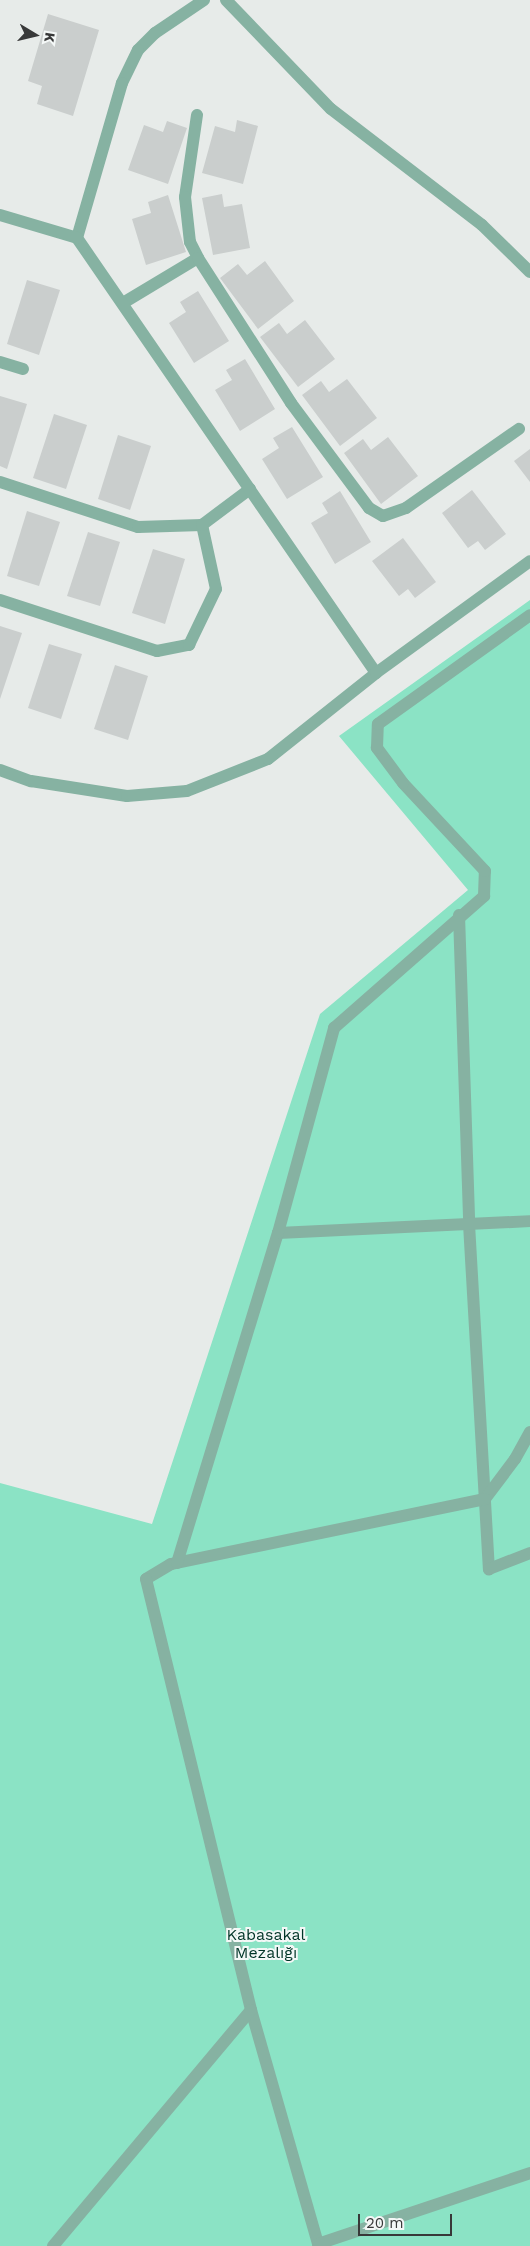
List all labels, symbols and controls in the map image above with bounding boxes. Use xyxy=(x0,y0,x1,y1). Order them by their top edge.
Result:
north arrow xyxy=(10,10,60,60)
text: K xyxy=(41,31,58,43)
park label: Kabasakal Mezalığı xyxy=(227,1925,305,1963)
scale bar xyxy=(360,2204,454,2236)
text: 20 m xyxy=(366,2214,404,2232)

